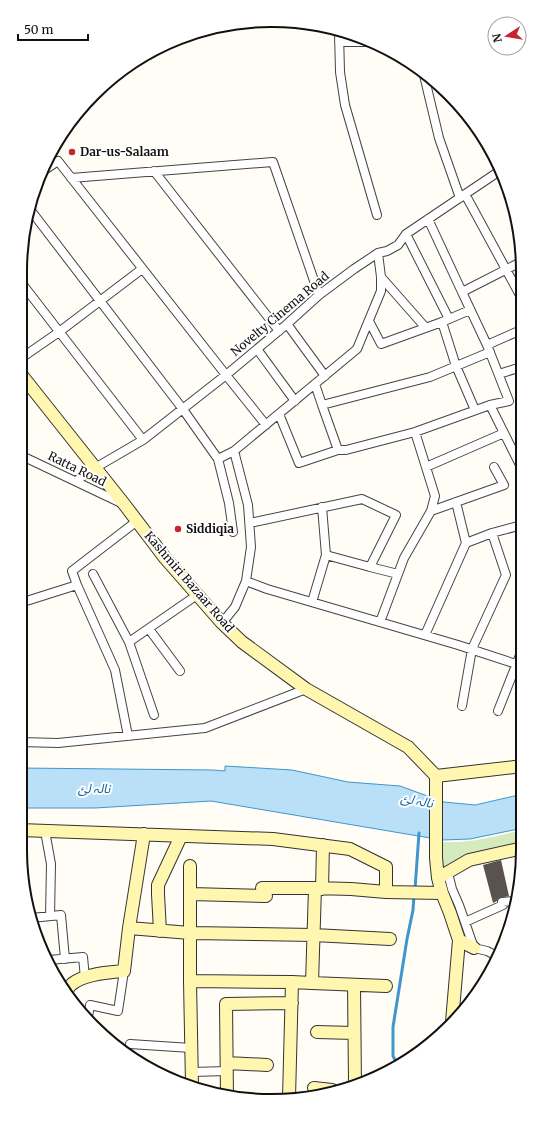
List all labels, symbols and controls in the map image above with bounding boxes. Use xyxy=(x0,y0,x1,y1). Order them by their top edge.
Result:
scale bar xyxy=(18,16,88,42)
north arrow xyxy=(487,16,527,56)
text: 50 m xyxy=(24,22,53,37)
text: N xyxy=(489,32,505,44)
place label: Dar-us-Salaam xyxy=(80,144,169,159)
marker: Dar-us-Salaam xyxy=(67,147,77,157)
street label: Novelty Cinema Road xyxy=(228,268,332,359)
street label: Ratta Road xyxy=(46,448,109,489)
place label: Siddiqia xyxy=(186,521,234,536)
marker: Siddiqia xyxy=(173,524,183,534)
street label: Kashmiri Bazaar Road xyxy=(142,528,237,635)
water label: نالہ لئ xyxy=(78,780,112,797)
water label: نالہ لئ xyxy=(399,789,436,812)

